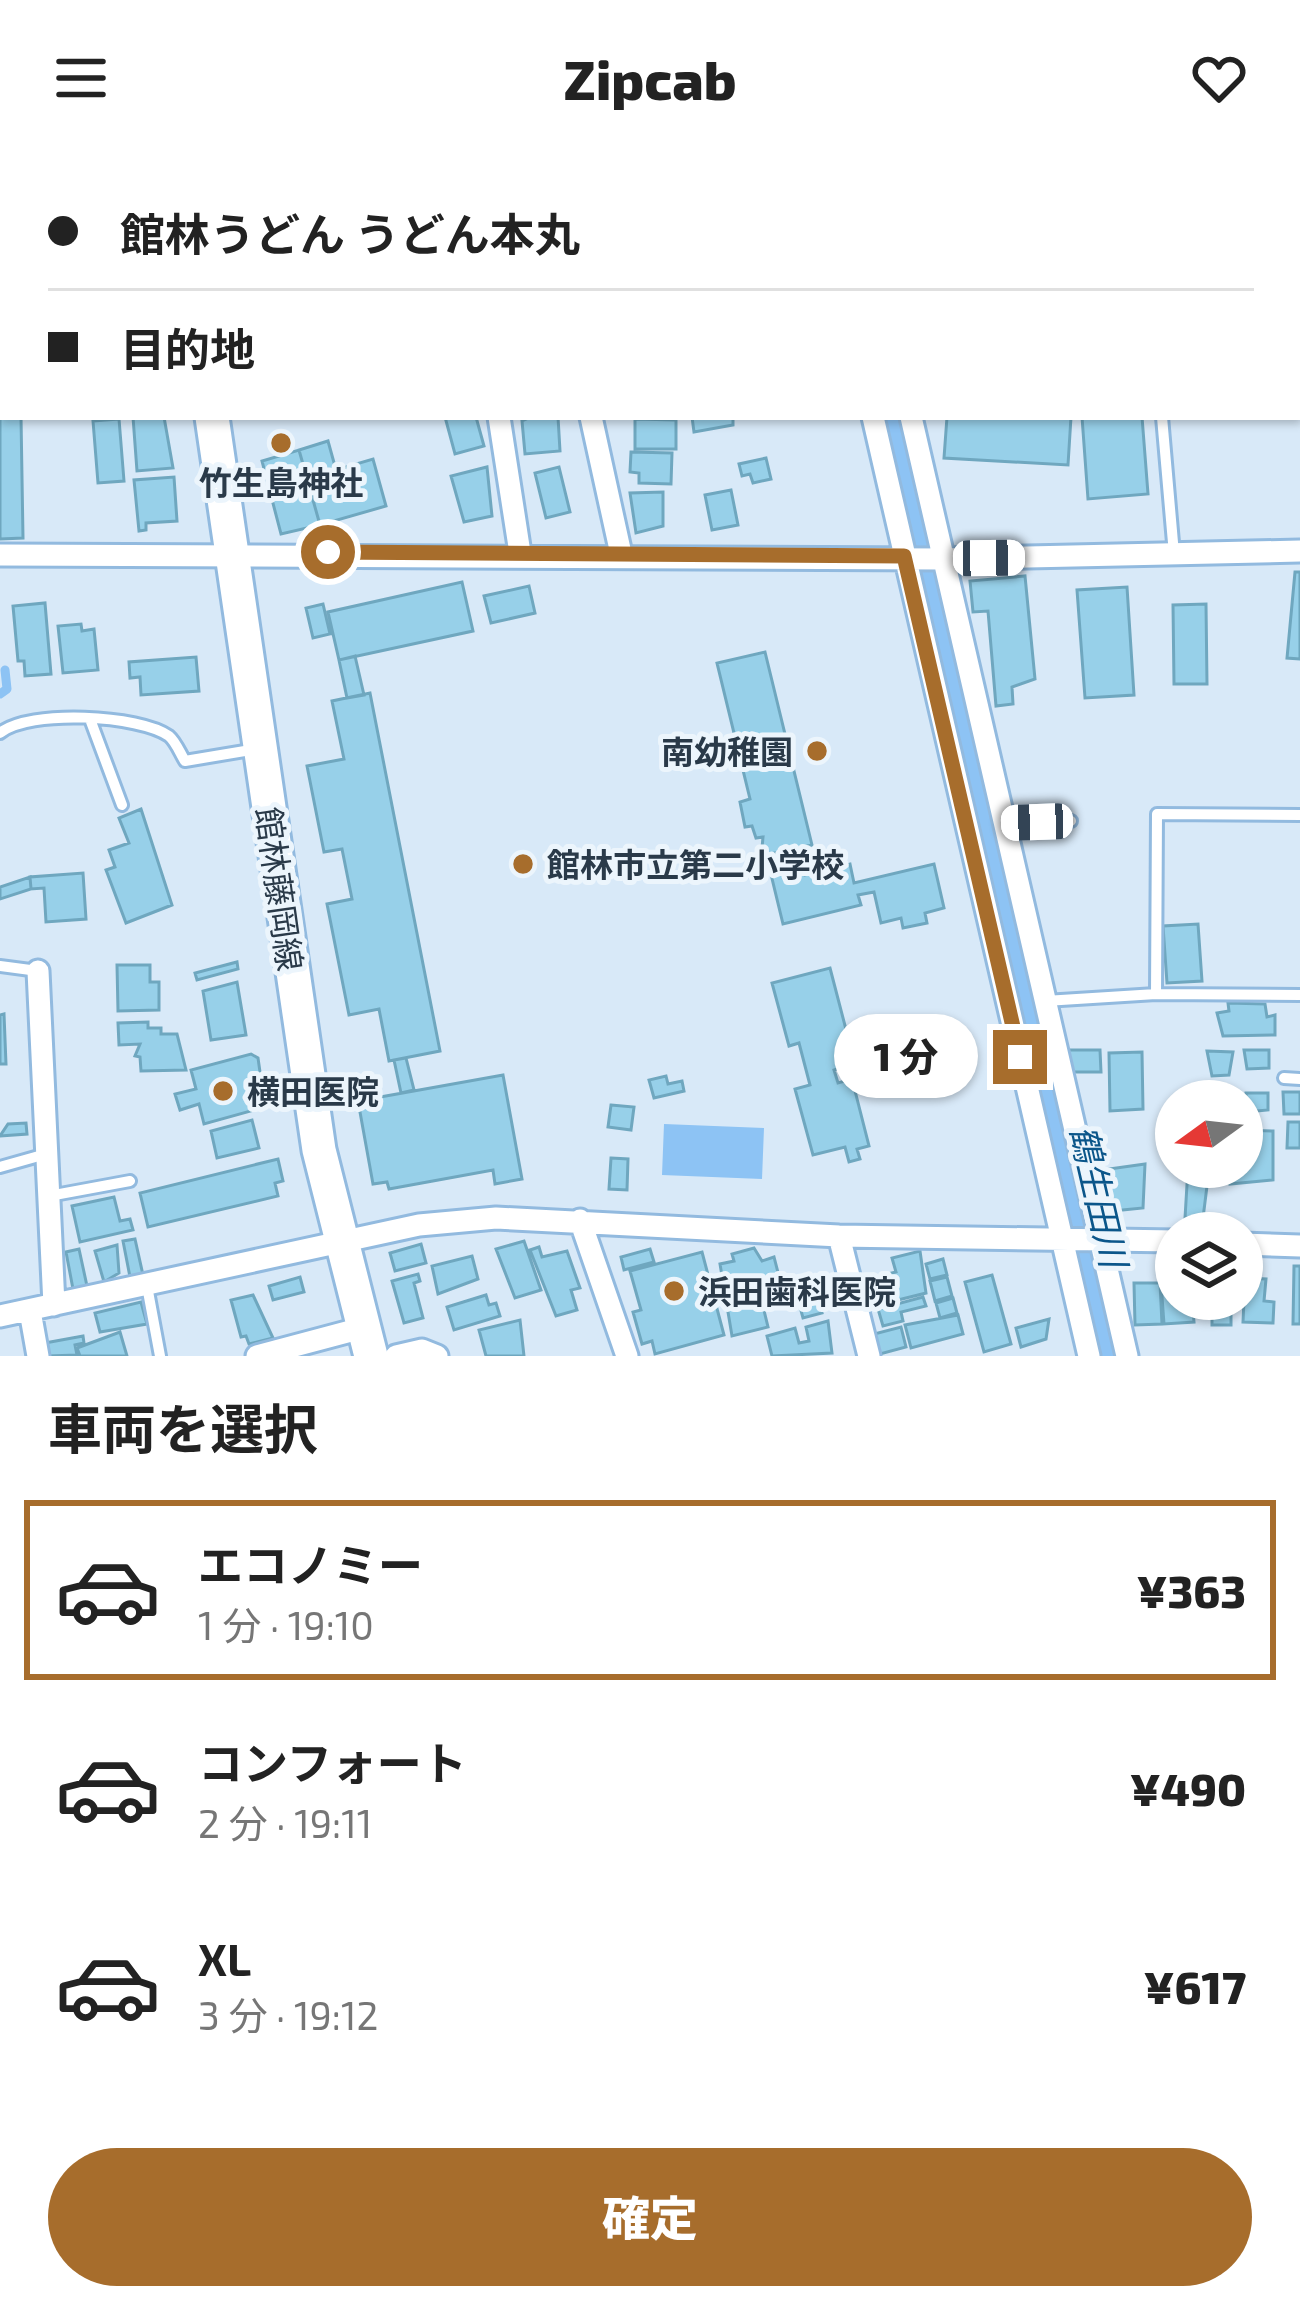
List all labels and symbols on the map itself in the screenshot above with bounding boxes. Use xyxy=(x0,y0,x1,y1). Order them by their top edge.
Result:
marker: 竹生島神社 xyxy=(268,430,294,456)
place label: 竹生島神社 xyxy=(199,462,364,502)
route start xyxy=(301,525,355,579)
car xyxy=(953,539,1025,577)
place label: 南幼稚園 xyxy=(661,731,793,771)
marker: 南幼稚園 xyxy=(804,738,830,764)
car xyxy=(1000,803,1074,841)
street label: 館林藤岡線 xyxy=(249,805,311,973)
place label: 館林市立第二小学校 xyxy=(547,844,844,884)
marker: 館林市立第二小学校 xyxy=(510,851,536,877)
callout: 1 分 xyxy=(834,1015,978,1099)
route end xyxy=(993,1030,1047,1084)
place label: 横田医院 xyxy=(247,1071,379,1111)
marker: 横田医院 xyxy=(210,1078,236,1104)
north arrow xyxy=(1155,1080,1263,1188)
water label: 鶴生田川 xyxy=(1063,1121,1138,1275)
place label: 浜田歯科医院 xyxy=(698,1271,896,1311)
marker: 浜田歯科医院 xyxy=(661,1278,687,1304)

